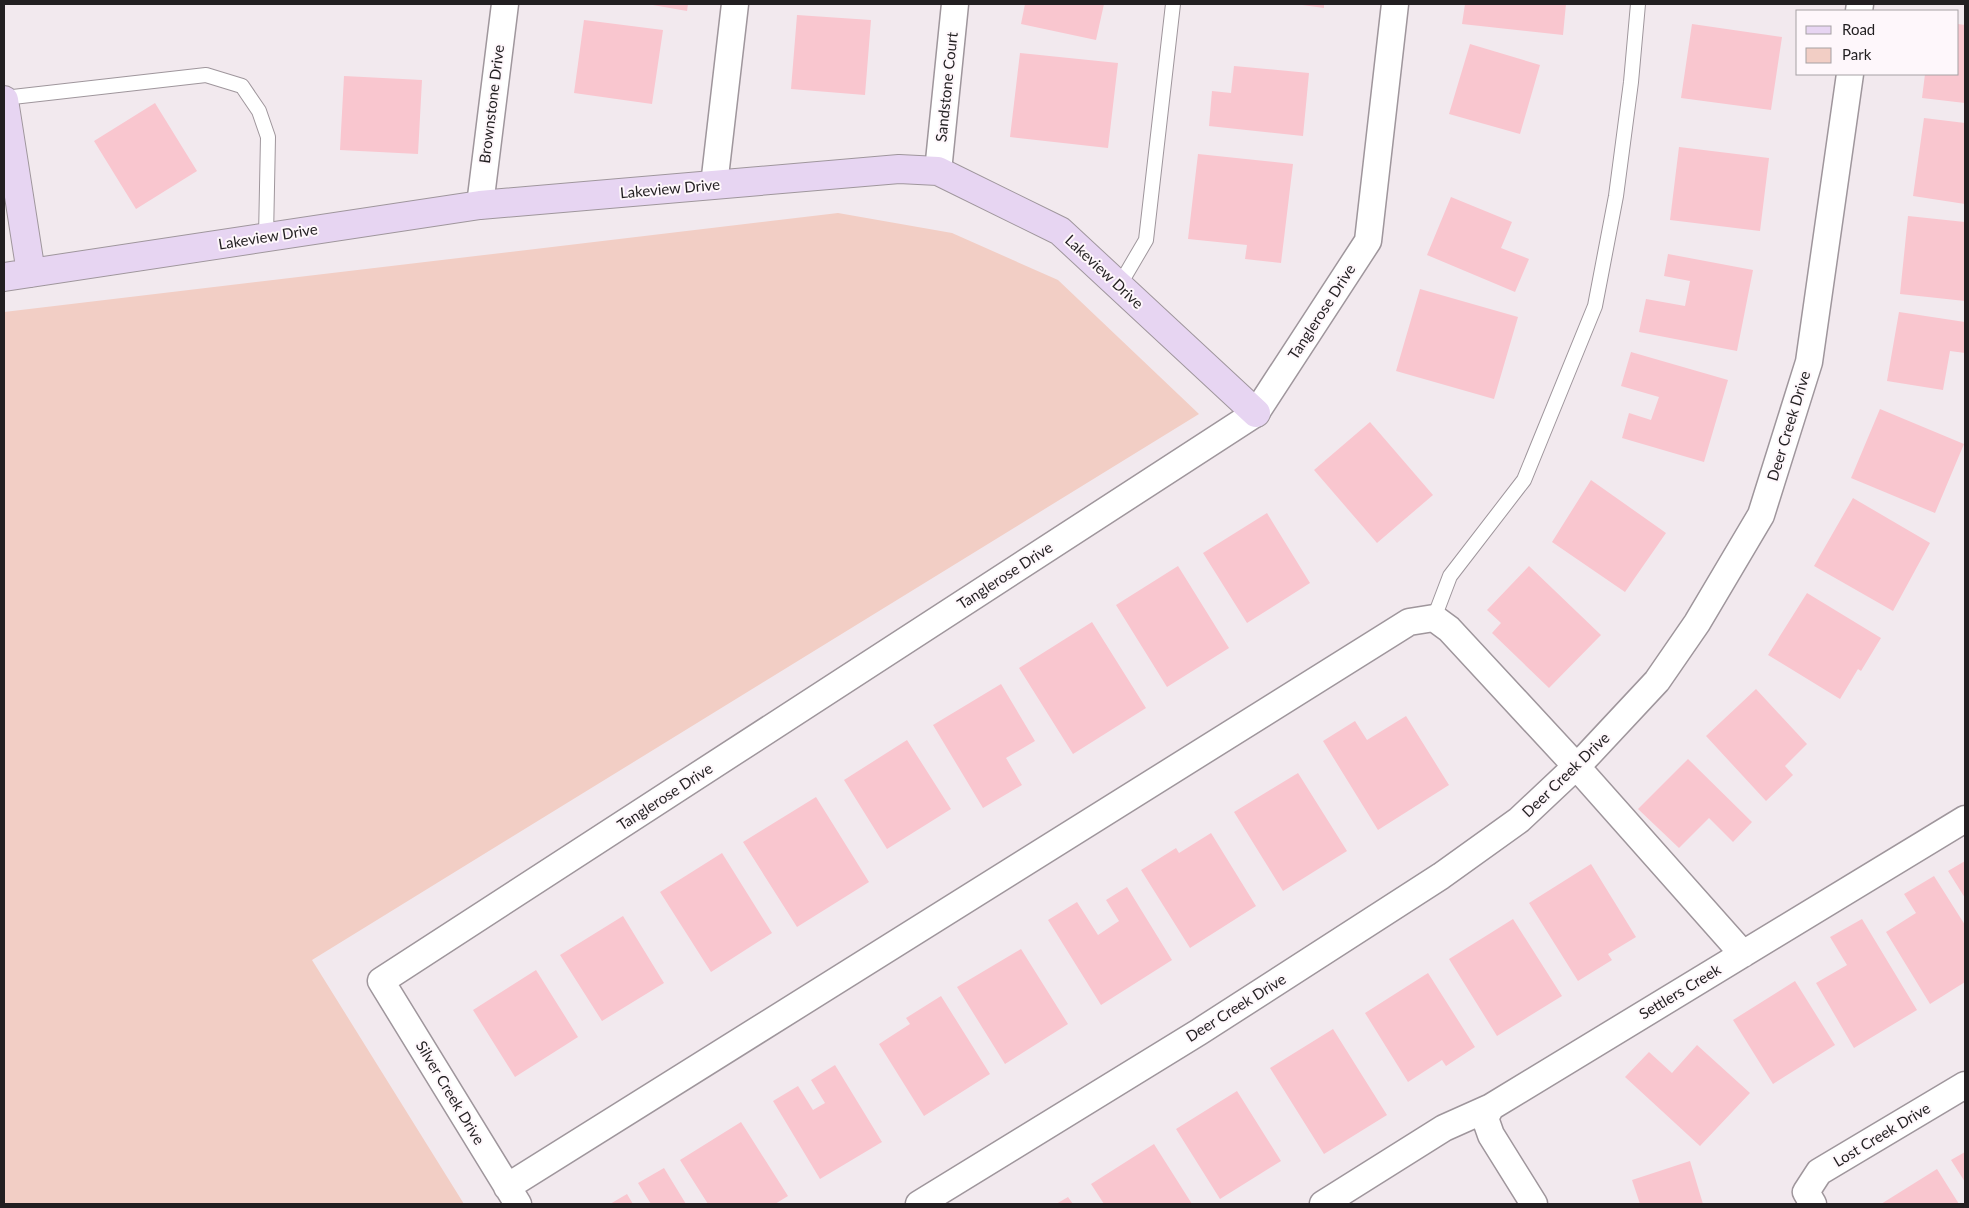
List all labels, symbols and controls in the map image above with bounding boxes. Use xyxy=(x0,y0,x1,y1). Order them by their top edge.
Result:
legend xyxy=(1796,10,1959,75)
text: Road xyxy=(1842,20,1875,38)
street label: Sandstone Court xyxy=(931,30,961,143)
street label: Brownstone Drive xyxy=(475,43,507,164)
text: Park xyxy=(1842,45,1872,63)
street label: Lakeview Drive xyxy=(619,175,721,201)
street label: Lakeview Drive xyxy=(217,219,319,253)
street label: Lakeview Drive xyxy=(1062,230,1148,312)
street label: Tanglerose Drive xyxy=(1284,260,1359,362)
street label: Deer Creek Drive xyxy=(1763,368,1813,483)
street label: Tanglerose Drive xyxy=(953,538,1056,613)
street label: Deer Creek Drive xyxy=(1518,728,1613,820)
street label: Tanglerose Drive xyxy=(613,759,716,834)
street label: Settlers Creek xyxy=(1635,960,1724,1023)
street label: Deer Creek Drive xyxy=(1182,969,1289,1045)
street label: Silver Creek Drive xyxy=(413,1037,489,1148)
street label: Lost Creek Drive xyxy=(1830,1098,1933,1170)

